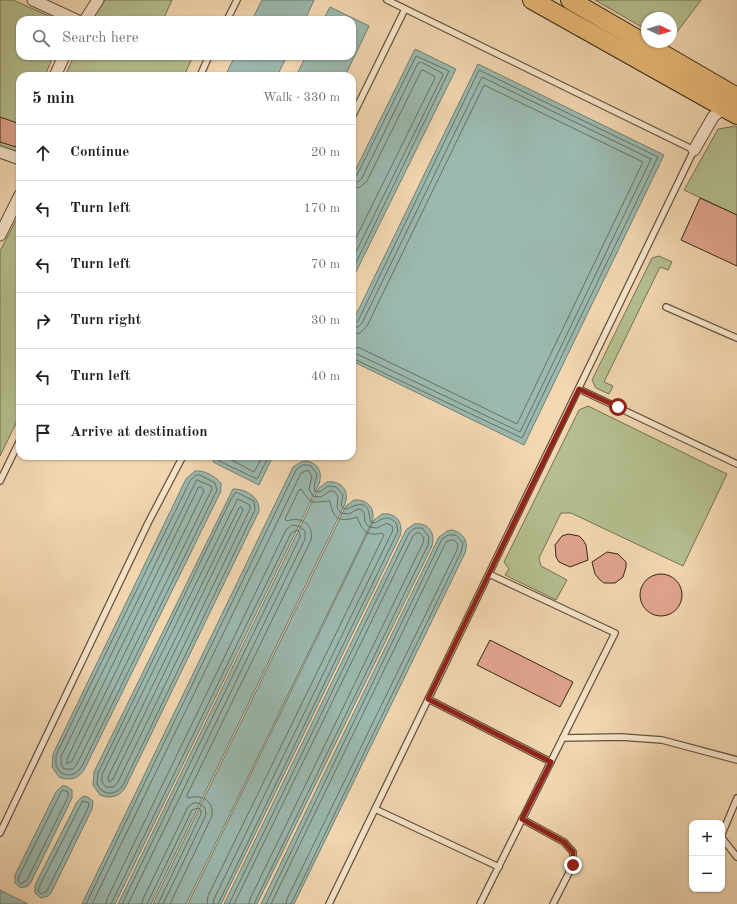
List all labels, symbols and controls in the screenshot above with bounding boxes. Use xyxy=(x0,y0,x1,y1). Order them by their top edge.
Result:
north arrow xyxy=(641,12,677,48)
search box xyxy=(16,16,356,60)
icon: search xyxy=(30,27,52,49)
text: Search here xyxy=(62,31,139,46)
text: 5 min xyxy=(32,90,75,107)
text: Walk · 330 m xyxy=(263,91,340,104)
icon: ahead xyxy=(32,142,54,164)
text: Continue xyxy=(70,145,129,160)
text: 20 m xyxy=(311,146,340,159)
icon: left xyxy=(32,198,54,220)
text: Turn left xyxy=(70,201,130,216)
text: 170 m xyxy=(303,202,340,215)
icon: left xyxy=(32,254,54,276)
text: Turn left xyxy=(70,257,130,272)
text: 70 m xyxy=(311,258,340,271)
icon: right xyxy=(32,310,54,332)
text: Turn right xyxy=(70,313,141,328)
text: 30 m xyxy=(311,314,340,327)
icon: left xyxy=(32,366,54,388)
text: Turn left xyxy=(70,369,130,384)
text: 40 m xyxy=(311,370,340,383)
route start xyxy=(609,398,627,416)
icon: arrive xyxy=(32,422,54,444)
text: Arrive at destination xyxy=(70,425,208,440)
map controls xyxy=(689,820,725,892)
button: + xyxy=(689,820,725,856)
route end xyxy=(564,856,582,874)
button: − xyxy=(689,856,725,892)

